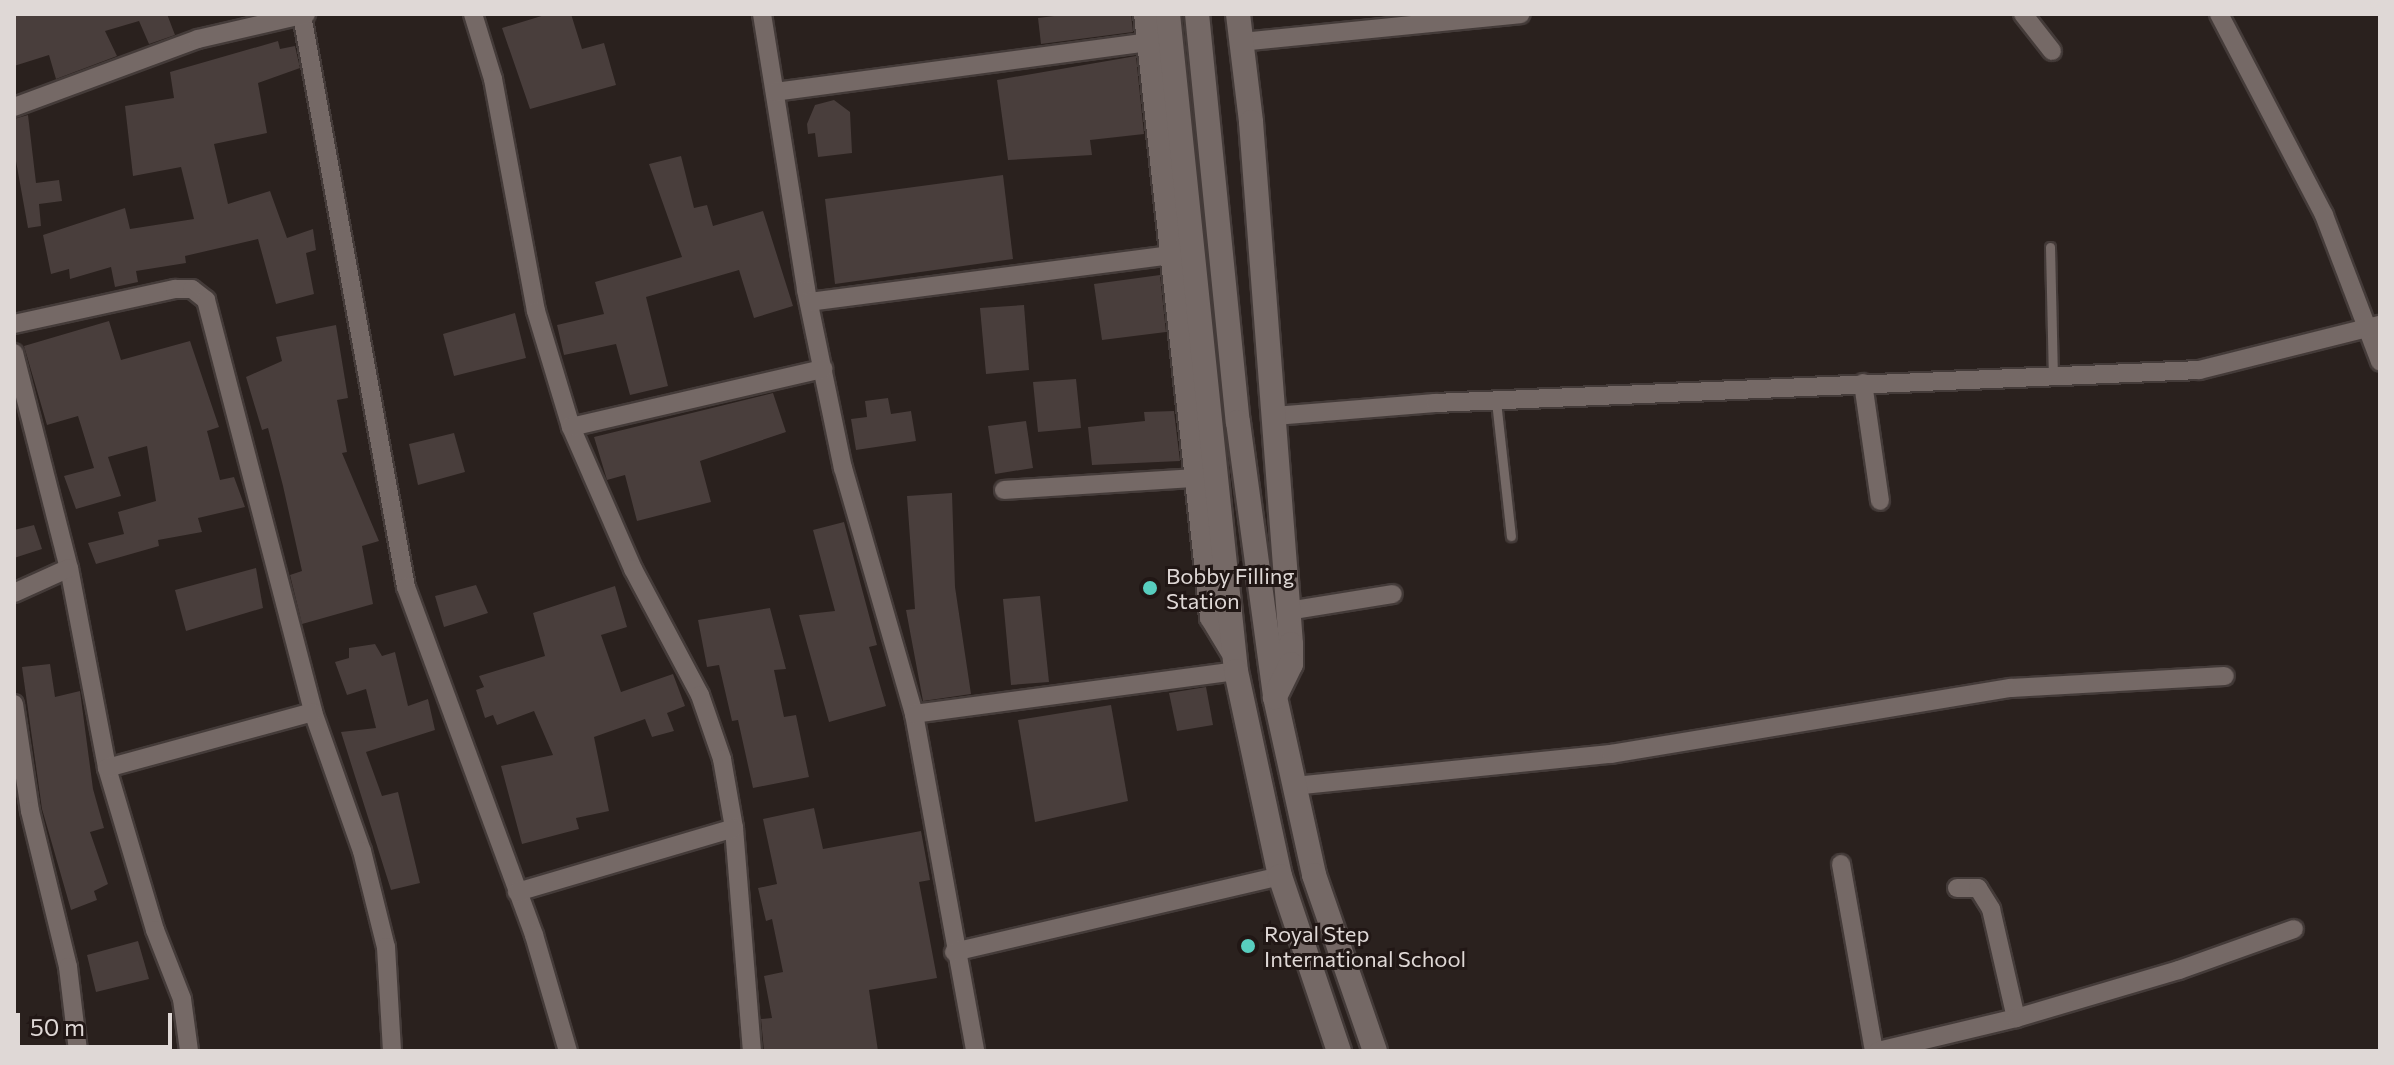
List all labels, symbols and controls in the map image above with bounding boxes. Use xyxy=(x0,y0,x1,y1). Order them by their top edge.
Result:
place label: Bobby Filling Station xyxy=(1166,562,1294,614)
marker: Bobby Filling Station xyxy=(1141,579,1159,597)
place label: Royal Step International School xyxy=(1264,920,1466,972)
marker: Royal Step International School xyxy=(1239,937,1257,955)
scale bar xyxy=(20,997,176,1047)
text: 50 m xyxy=(30,1012,85,1041)

